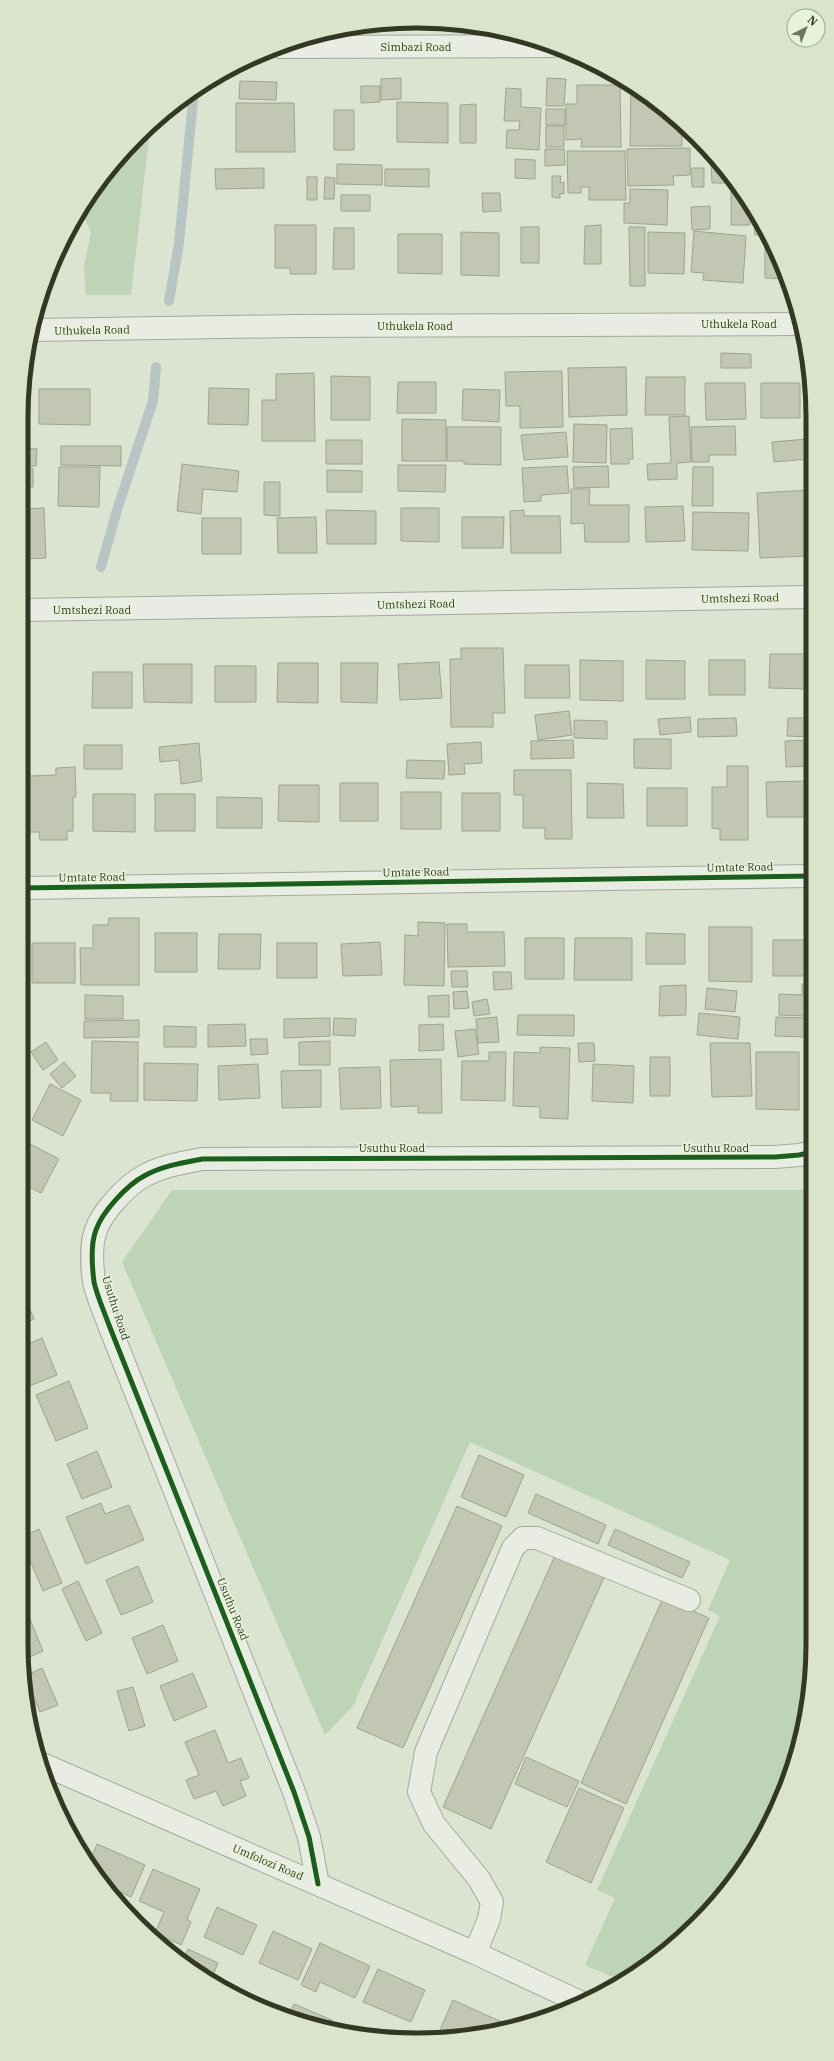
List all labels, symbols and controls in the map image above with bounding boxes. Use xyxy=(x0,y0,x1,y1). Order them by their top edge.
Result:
north arrow xyxy=(786,8,826,48)
text: N xyxy=(805,12,821,29)
street label: Simbazi Road xyxy=(381,40,452,54)
street label: Uthukela Road xyxy=(701,317,777,331)
street label: Uthukela Road xyxy=(377,319,453,333)
street label: Uthukela Road xyxy=(54,322,130,338)
street label: Umtshezi Road xyxy=(701,590,780,606)
street label: Umtshezi Road xyxy=(377,596,456,612)
street label: Umtshezi Road xyxy=(53,603,131,617)
street label: Umtate Road xyxy=(706,859,774,875)
street label: Umtate Road xyxy=(382,864,450,880)
street label: Umtate Road xyxy=(58,869,126,885)
street label: Usuthu Road xyxy=(359,1141,426,1155)
street label: Usuthu Road xyxy=(683,1141,750,1155)
street label: Usuthu Road xyxy=(99,1274,133,1342)
street label: Usuthu Road xyxy=(214,1576,252,1643)
street label: Umfolozi Road xyxy=(230,1841,306,1883)

